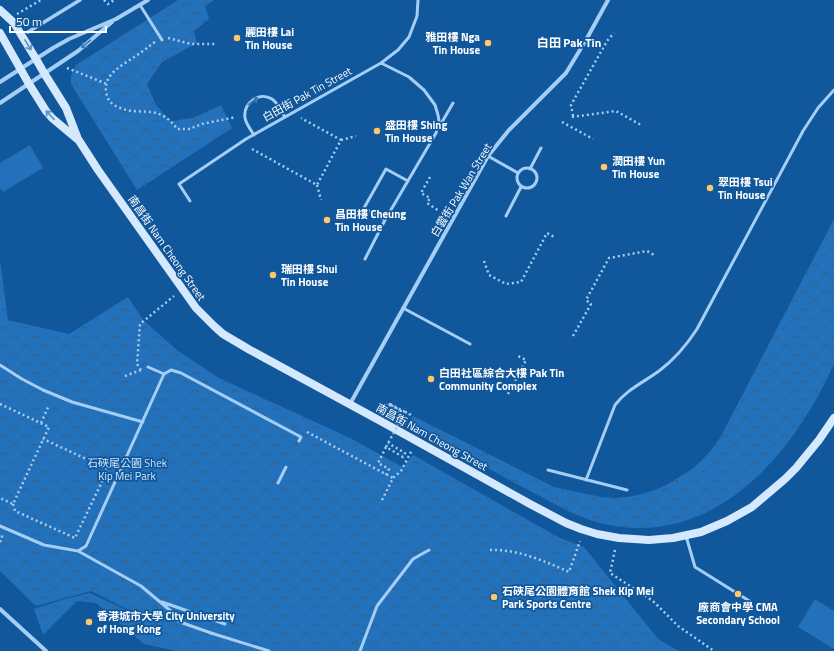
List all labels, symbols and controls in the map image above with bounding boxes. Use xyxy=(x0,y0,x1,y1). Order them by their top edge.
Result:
scale bar xyxy=(10,8,106,34)
text: 50 m xyxy=(16,12,42,31)
place label: 麗田樓 Lai Tin House xyxy=(245,24,294,53)
place label: 雅田樓 Nga Tin House xyxy=(426,29,480,58)
marker: 麗田樓 Lai Tin House xyxy=(232,33,242,43)
district label: 白田 Pak Tin xyxy=(537,33,601,52)
marker: 雅田樓 Nga Tin House xyxy=(483,38,493,48)
one-way arrow xyxy=(24,39,32,51)
one-way arrow xyxy=(80,40,91,49)
street label: 白田街 Pak Tin Street xyxy=(259,63,355,125)
one-way arrow xyxy=(247,97,258,106)
one-way arrow xyxy=(45,110,55,120)
place label: 盛田樓 Shing Tin House xyxy=(385,117,447,146)
marker: 盛田樓 Shing Tin House xyxy=(372,126,382,136)
street label: 白雲街 Pak Wan Street xyxy=(427,140,495,240)
place label: 潤田樓 Yun Tin House xyxy=(612,153,665,182)
marker: 潤田樓 Yun Tin House xyxy=(599,162,609,172)
place label: 翠田樓 Tsui Tin House xyxy=(718,174,773,203)
marker: 翠田樓 Tsui Tin House xyxy=(705,183,715,193)
street label: 南昌街 Nam Cheong Street xyxy=(124,192,210,304)
place label: 昌田樓 Cheung Tin House xyxy=(335,206,406,235)
marker: 昌田樓 Cheung Tin House xyxy=(322,215,332,225)
place label: 瑞田樓 Shui Tin House xyxy=(281,261,338,290)
marker: 瑞田樓 Shui Tin House xyxy=(268,270,278,280)
place label: 白田社區綜合大樓 Pak Tin Community Complex xyxy=(439,365,564,394)
marker: 白田社區綜合大樓 Pak Tin Community Complex xyxy=(426,374,436,384)
street label: 南昌街 Nam Cheong Street xyxy=(373,400,491,475)
park label: 石硤尾公園 Shek Kip Mei Park xyxy=(87,455,168,484)
place label: 石硤尾公園體育館 Shek Kip Mei Park Sports Centre xyxy=(502,583,654,612)
marker: 廠商會中學 CMA Secondary School xyxy=(733,589,743,599)
marker: 石硤尾公園體育館 Shek Kip Mei Park Sports Centre xyxy=(489,592,499,602)
place label: 廠商會中學 CMA Secondary School xyxy=(696,599,780,628)
place label: 香港城市大學 City University of Hong Kong xyxy=(97,608,235,637)
marker: 香港城市大學 City University of Hong Kong xyxy=(84,617,94,627)

